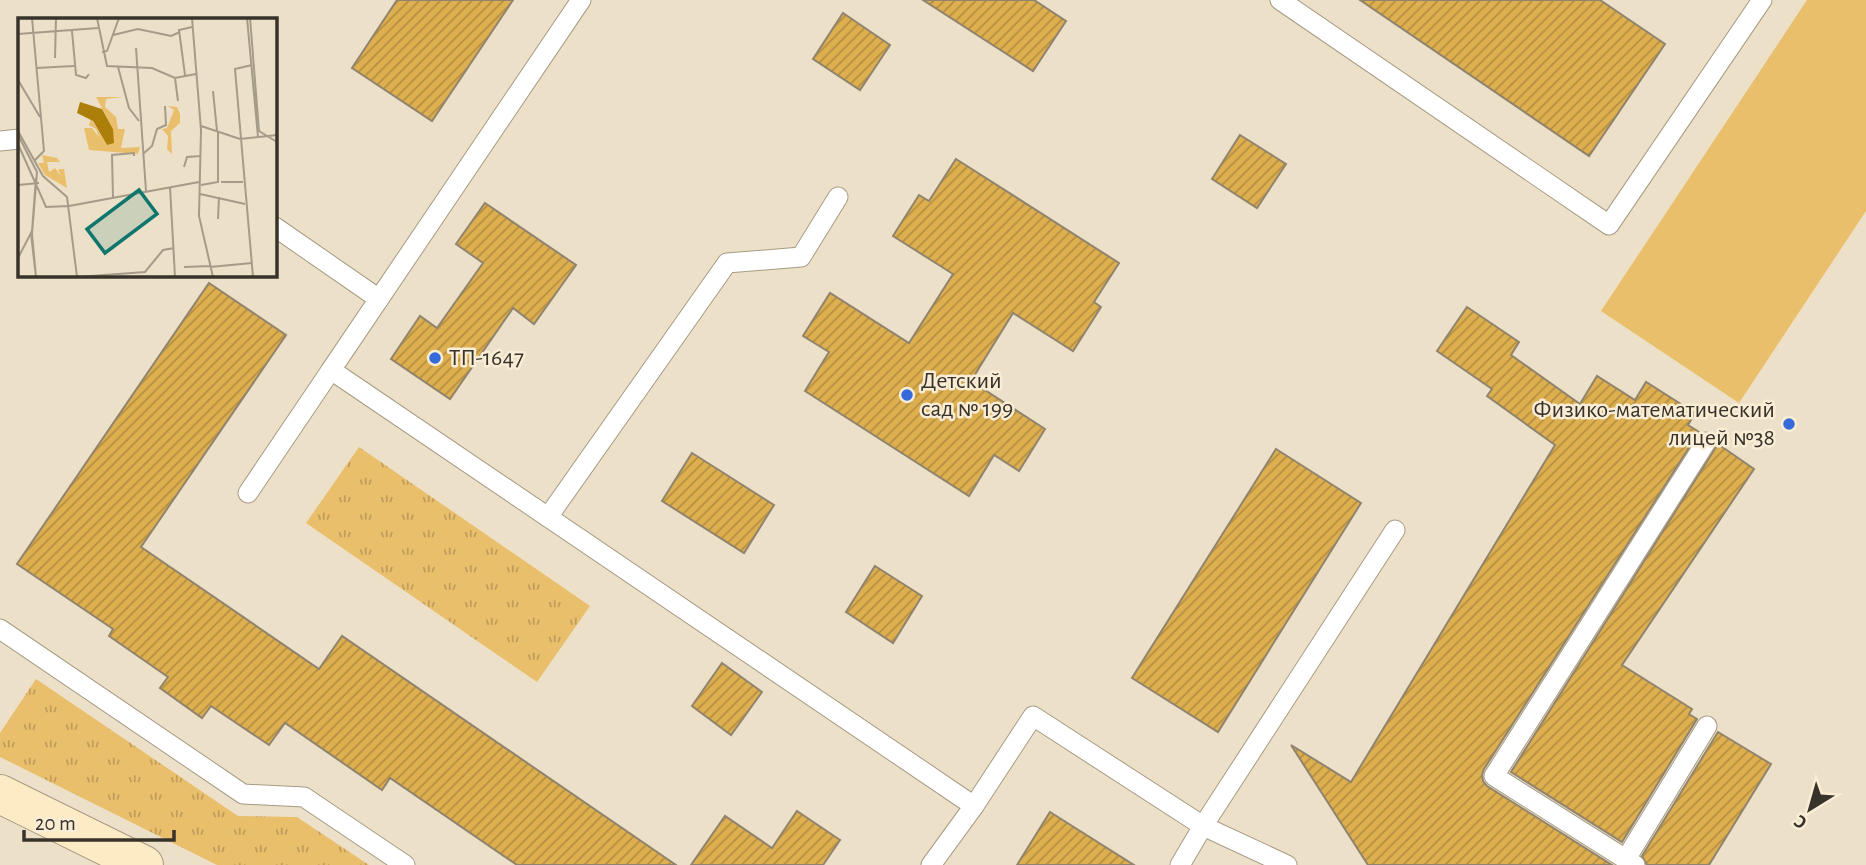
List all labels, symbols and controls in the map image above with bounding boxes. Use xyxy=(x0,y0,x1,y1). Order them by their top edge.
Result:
inset map xyxy=(18,18,276,276)
place label: ТП-1647 xyxy=(449,346,524,370)
marker: ТП-1647 xyxy=(427,350,443,366)
place label: Детский сад № 199 xyxy=(921,369,1013,421)
marker: Детский сад № 199 xyxy=(899,387,915,403)
place label: Физико-математический лицей №38 xyxy=(1534,398,1775,450)
marker: Физико-математический лицей №38 xyxy=(1781,416,1797,432)
north arrow xyxy=(1775,774,1845,844)
scale bar xyxy=(24,798,175,842)
text: С xyxy=(1791,811,1811,832)
text: 20 m xyxy=(35,813,76,834)

